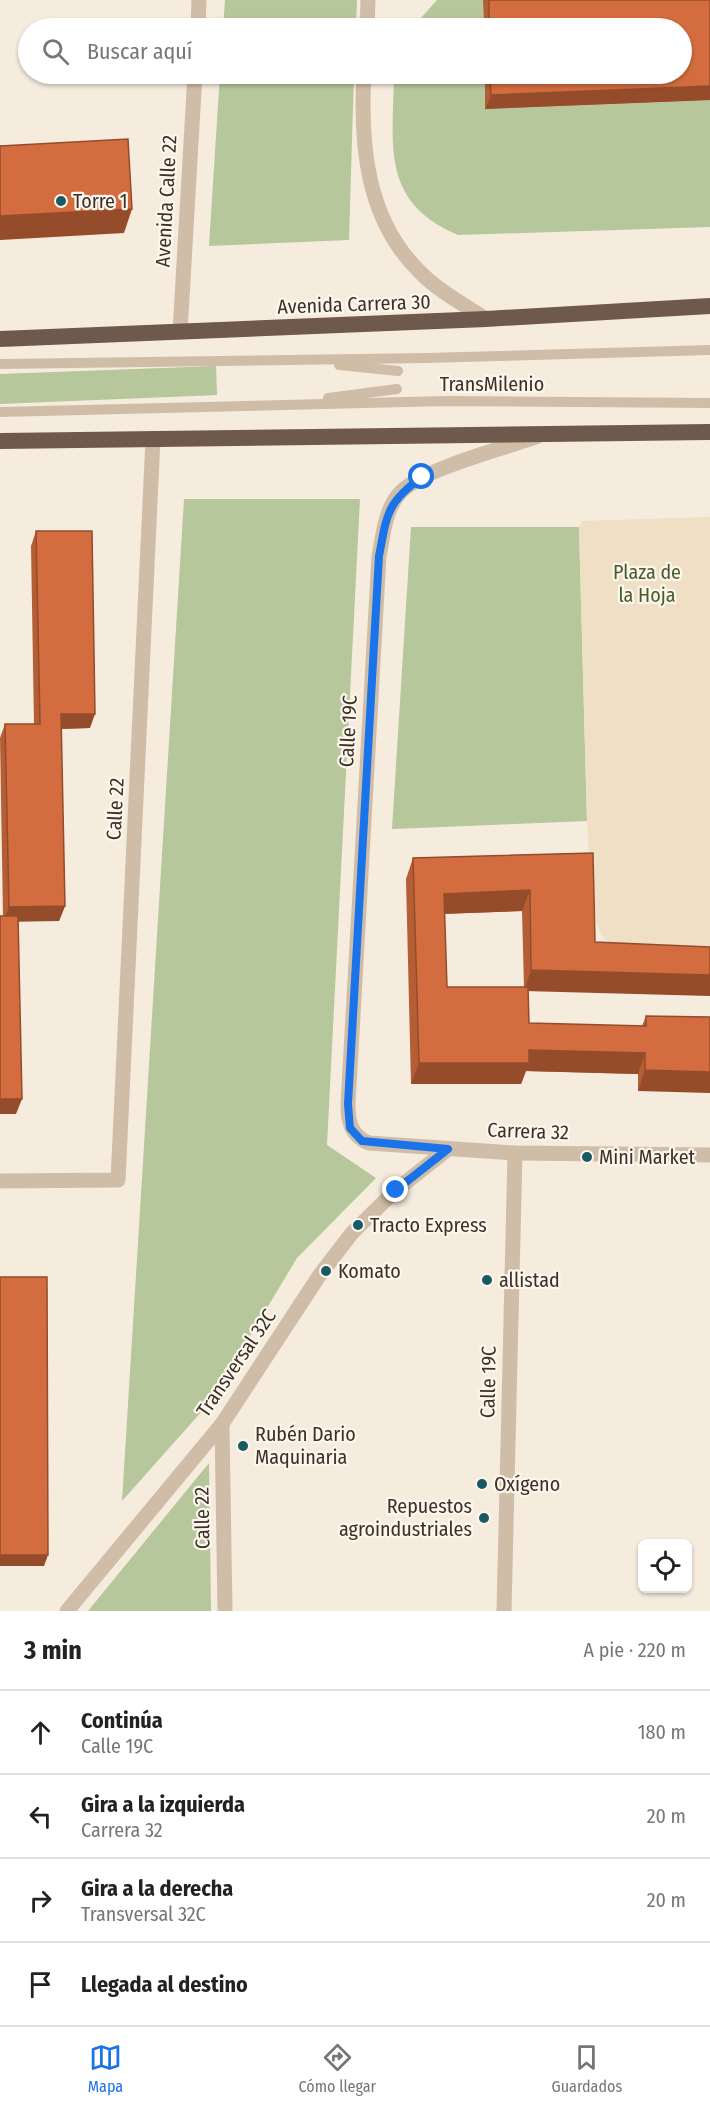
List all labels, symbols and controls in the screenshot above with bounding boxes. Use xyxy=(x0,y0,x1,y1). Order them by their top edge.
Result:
search box xyxy=(18,18,692,84)
icon: search xyxy=(39,35,72,68)
text: Buscar aquí xyxy=(87,38,192,65)
street label: Avenida Calle 22 xyxy=(151,134,181,268)
place label: Torre 1 xyxy=(73,189,127,213)
marker: Torre 1 xyxy=(54,194,68,208)
street label: Avenida Carrera 30 xyxy=(277,289,431,319)
street label: TransMilenio xyxy=(440,372,544,396)
route start xyxy=(408,463,434,489)
park label: Plaza de la Hoja xyxy=(613,560,681,607)
street label: Calle 19C xyxy=(334,694,362,768)
street label: Calle 22 xyxy=(101,777,129,841)
street label: Carrera 32 xyxy=(487,1118,569,1144)
place label: Mini Market xyxy=(599,1145,696,1169)
marker: Mini Market xyxy=(580,1150,594,1164)
route end xyxy=(382,1176,408,1202)
place label: Tracto Express xyxy=(370,1213,487,1237)
marker: Tracto Express xyxy=(351,1218,365,1232)
place label: Komato xyxy=(338,1259,401,1283)
marker: Komato xyxy=(319,1264,333,1278)
place label: allistad xyxy=(499,1268,560,1292)
marker: allistad xyxy=(480,1273,494,1287)
street label: Transversal 32C xyxy=(191,1305,281,1421)
street label: Calle 19C xyxy=(475,1346,501,1418)
place label: Rubén Dario Maquinaria xyxy=(255,1422,356,1469)
marker: Rubén Dario Maquinaria xyxy=(236,1439,250,1453)
place label: Oxígeno xyxy=(494,1472,560,1496)
marker: Oxígeno xyxy=(475,1477,489,1491)
street label: Calle 22 xyxy=(189,1487,215,1549)
place label: Repuestos agroindustriales xyxy=(339,1494,472,1541)
marker: Repuestos agroindustriales xyxy=(477,1511,491,1525)
map controls xyxy=(638,1539,692,1593)
button: locate xyxy=(638,1539,692,1593)
text: 3 min xyxy=(24,1635,82,1666)
text: A pie · 220 m xyxy=(583,1638,686,1662)
text: Continúa xyxy=(81,1707,163,1734)
icon: ahead xyxy=(24,1716,57,1749)
text: 180 m xyxy=(638,1720,686,1744)
text: Calle 19C xyxy=(81,1734,153,1758)
text: Gira a la izquierda xyxy=(81,1791,245,1818)
icon: left xyxy=(24,1800,57,1833)
text: 20 m xyxy=(647,1804,686,1828)
text: Carrera 32 xyxy=(81,1818,163,1842)
text: Gira a la derecha xyxy=(81,1875,233,1902)
icon: right xyxy=(24,1884,57,1917)
text: 20 m xyxy=(647,1888,686,1912)
text: Transversal 32C xyxy=(81,1902,206,1926)
icon: arrive xyxy=(24,1968,57,2001)
text: Llegada al destino xyxy=(81,1971,248,1998)
tab: Mapa xyxy=(88,2041,123,2096)
tab: Cómo llegar xyxy=(299,2041,376,2096)
tab: Guardados xyxy=(552,2041,622,2096)

